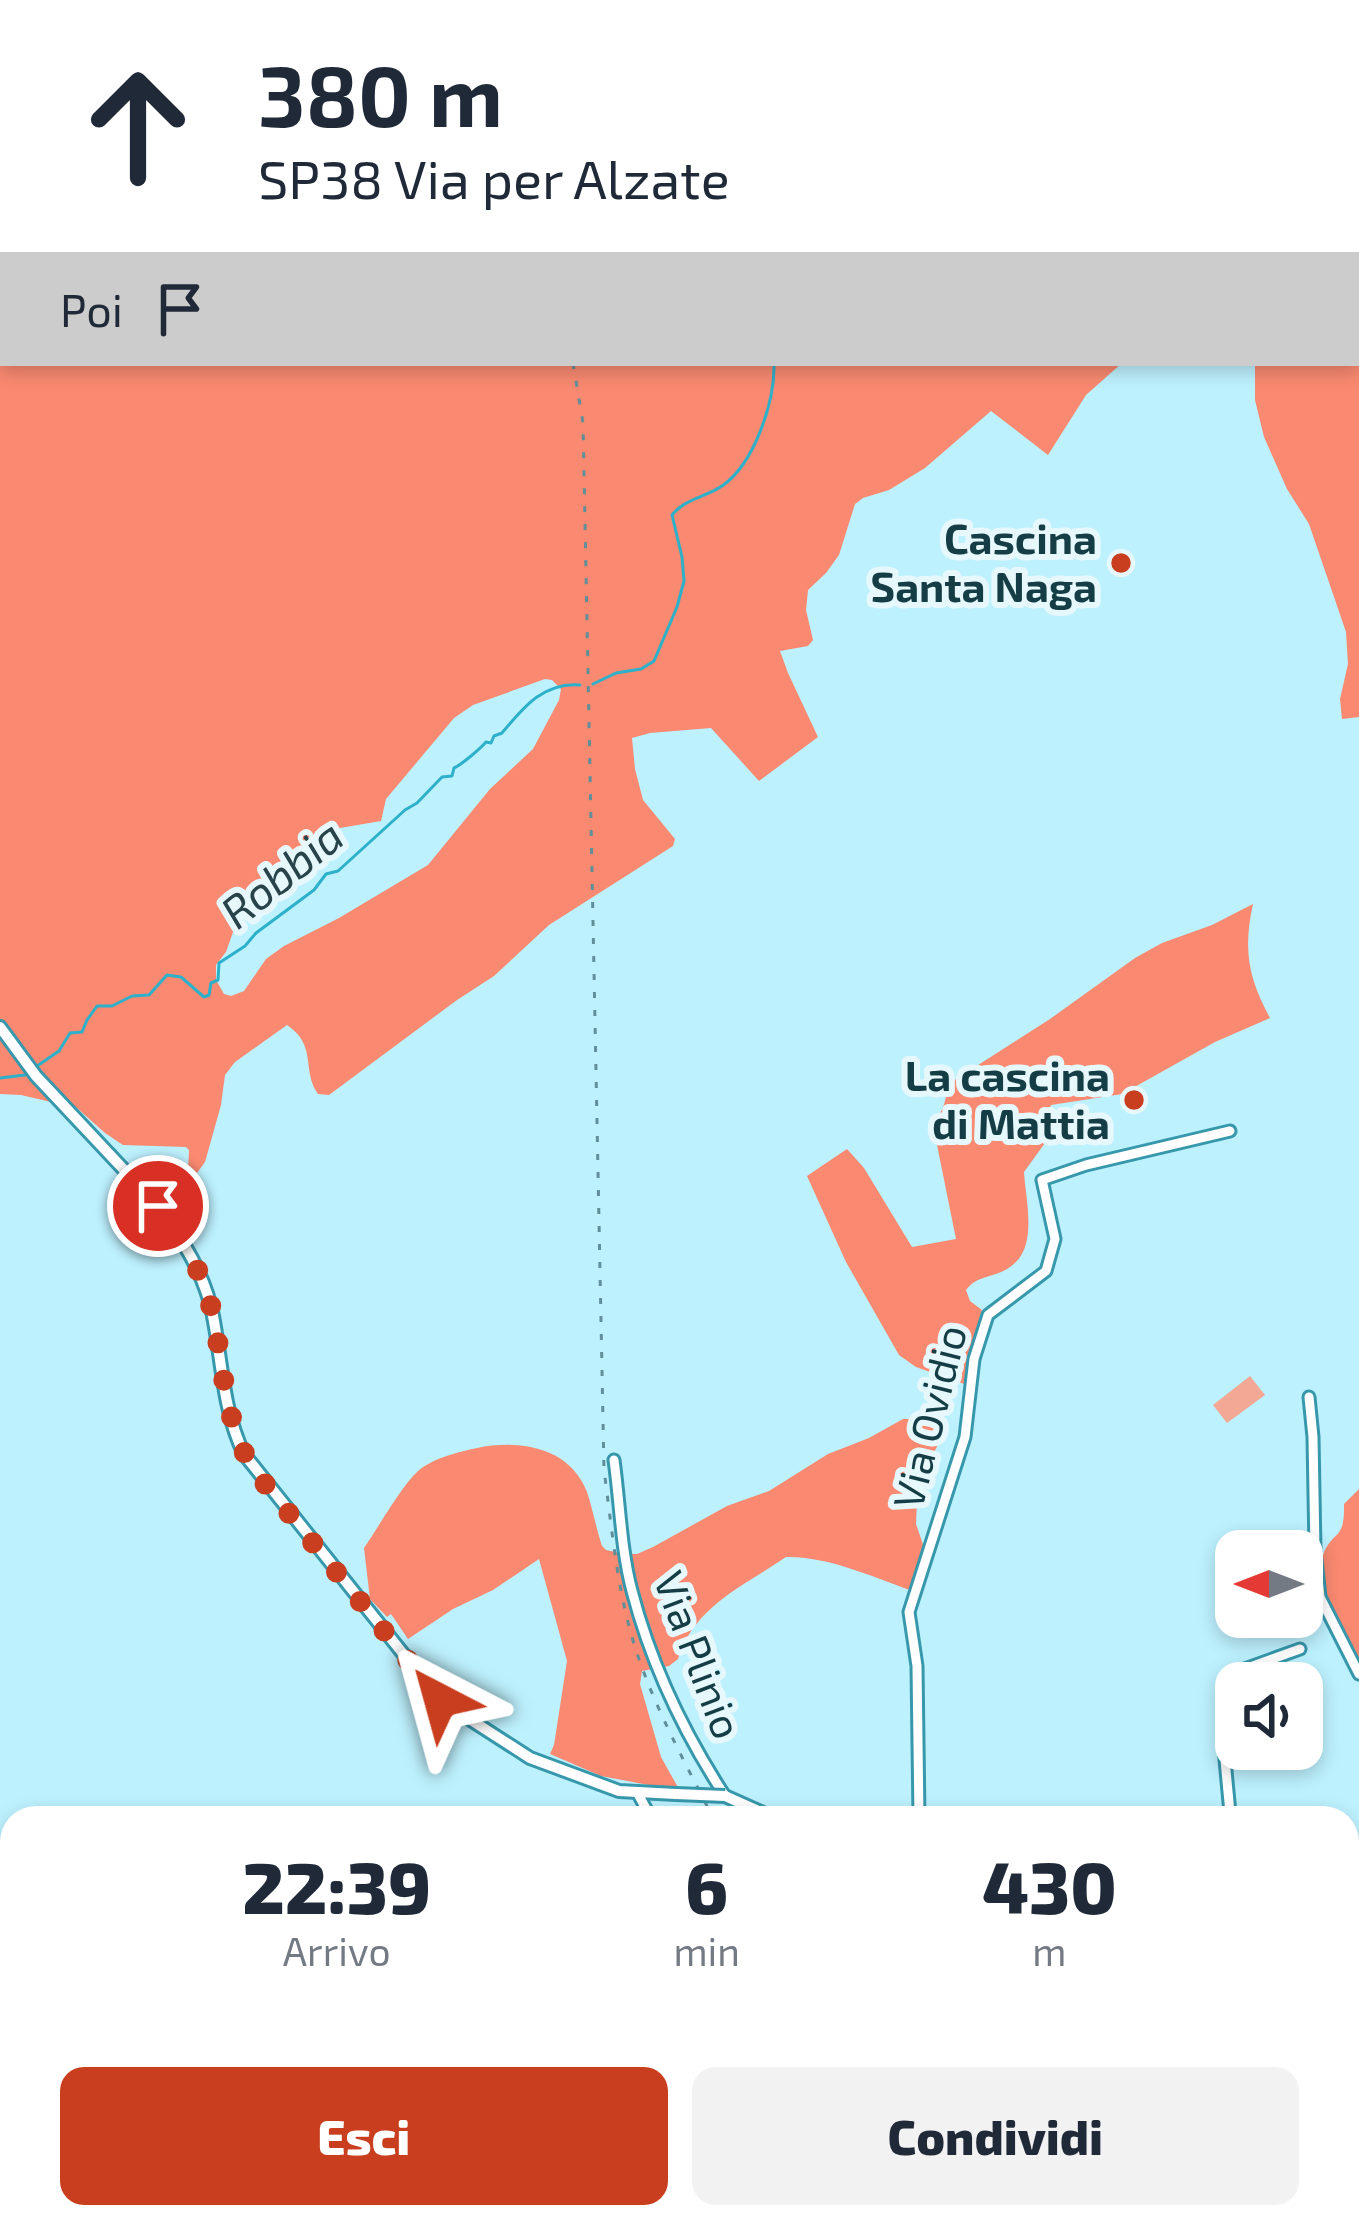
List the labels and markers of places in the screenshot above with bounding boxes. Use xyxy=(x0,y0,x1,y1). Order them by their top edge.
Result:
place label: Cascina Santa Naga xyxy=(871,512,1097,610)
marker: Cascina Santa Naga xyxy=(1108,550,1134,576)
place label: La cascina di Mattia xyxy=(905,1049,1110,1147)
marker: La cascina di Mattia xyxy=(1121,1087,1147,1113)
pin xyxy=(107,1155,209,1257)

